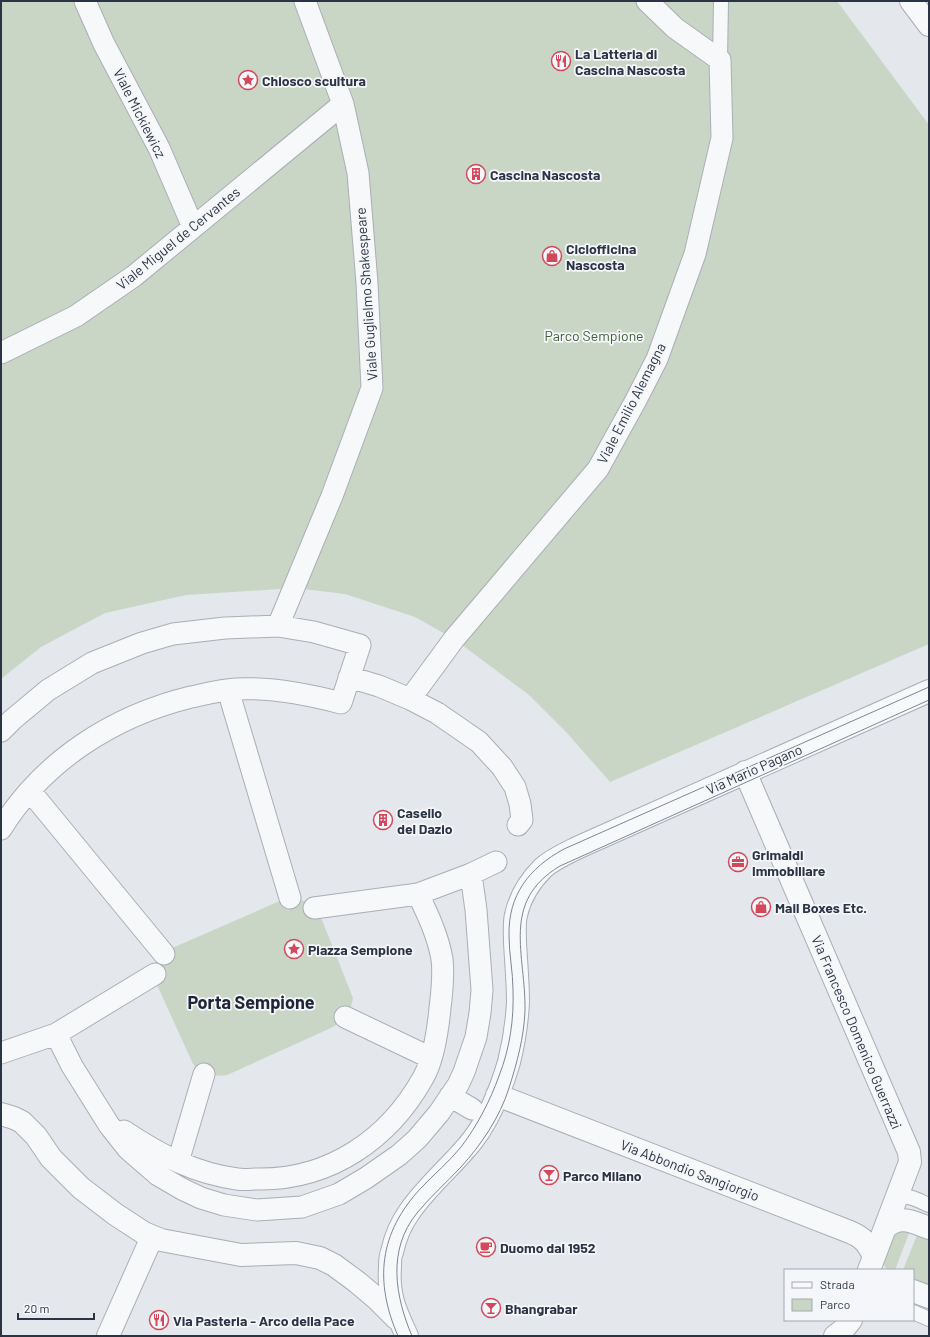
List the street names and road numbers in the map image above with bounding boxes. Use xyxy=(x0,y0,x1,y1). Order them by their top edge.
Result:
street label: Viale Mickiewicz xyxy=(110,65,170,161)
street label: Viale Miguel de Cervantes xyxy=(113,183,243,293)
street label: Viale Guglielmo Shakespeare xyxy=(351,207,381,381)
street label: Viale Emilio Alemagna xyxy=(593,340,669,466)
street label: Via Mario Pagano xyxy=(703,740,805,798)
street label: Via Francesco Domenico Guerrazzi xyxy=(808,932,906,1132)
street label: Via Abbondio Sangiorgio xyxy=(618,1136,762,1204)

